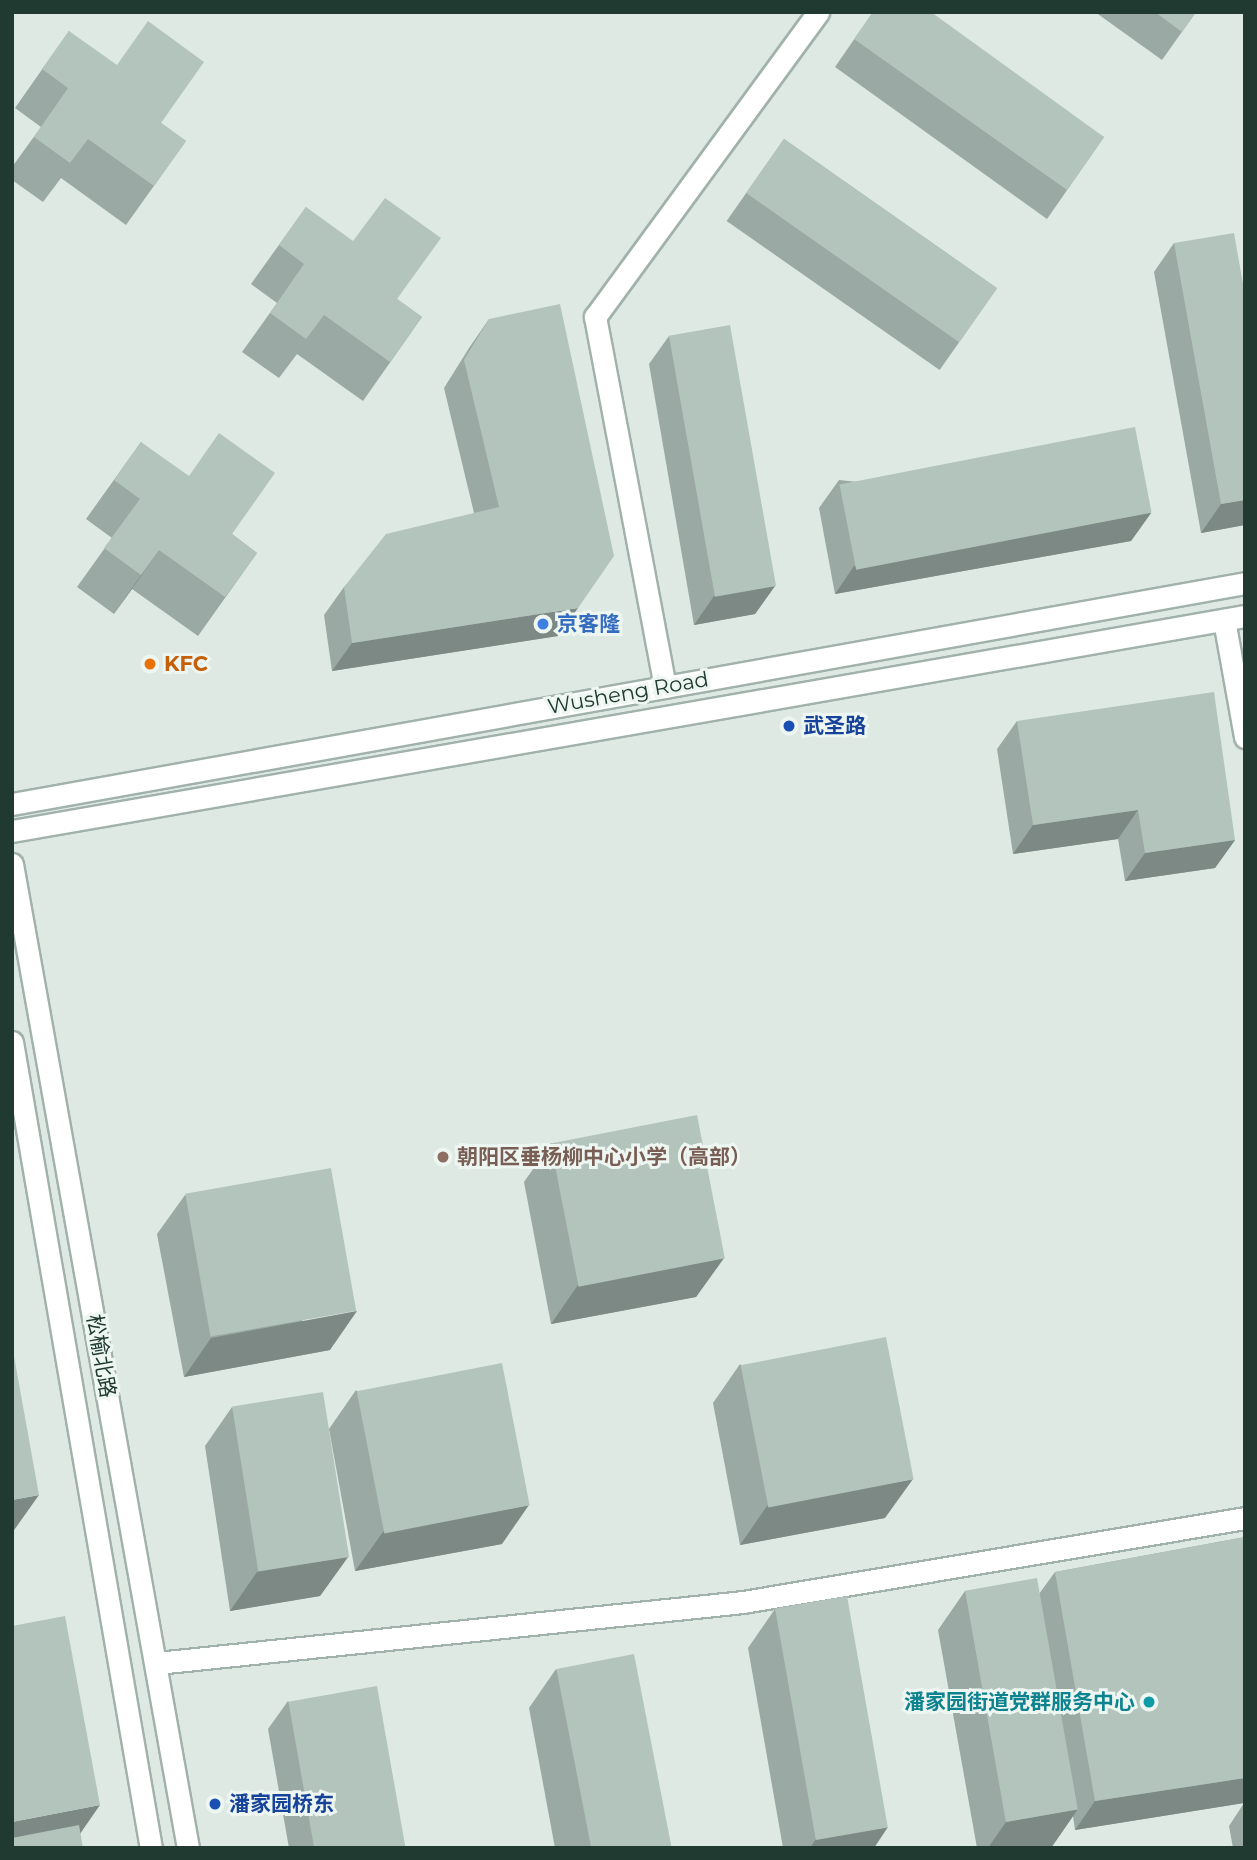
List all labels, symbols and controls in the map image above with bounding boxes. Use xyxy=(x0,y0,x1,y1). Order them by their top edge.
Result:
place label: 京客隆 xyxy=(557,611,620,637)
marker: 京客隆 xyxy=(535,616,551,632)
place label: KFC xyxy=(164,651,208,677)
marker: KFC xyxy=(142,656,158,672)
street label: Wusheng Road xyxy=(546,666,710,720)
place label: 武圣路 xyxy=(803,713,866,739)
marker: 武圣路 xyxy=(781,718,797,734)
place label: 朝阳区垂杨柳中心小学（高部） xyxy=(457,1144,751,1170)
marker: 朝阳区垂杨柳中心小学（高部） xyxy=(435,1149,451,1165)
street label: 松榆北路 xyxy=(81,1312,121,1400)
place label: 潘家园街道党群服务中心 xyxy=(904,1689,1135,1715)
marker: 潘家园街道党群服务中心 xyxy=(1141,1694,1157,1710)
place label: 潘家园桥东 xyxy=(229,1791,334,1817)
marker: 潘家园桥东 xyxy=(207,1796,223,1812)

